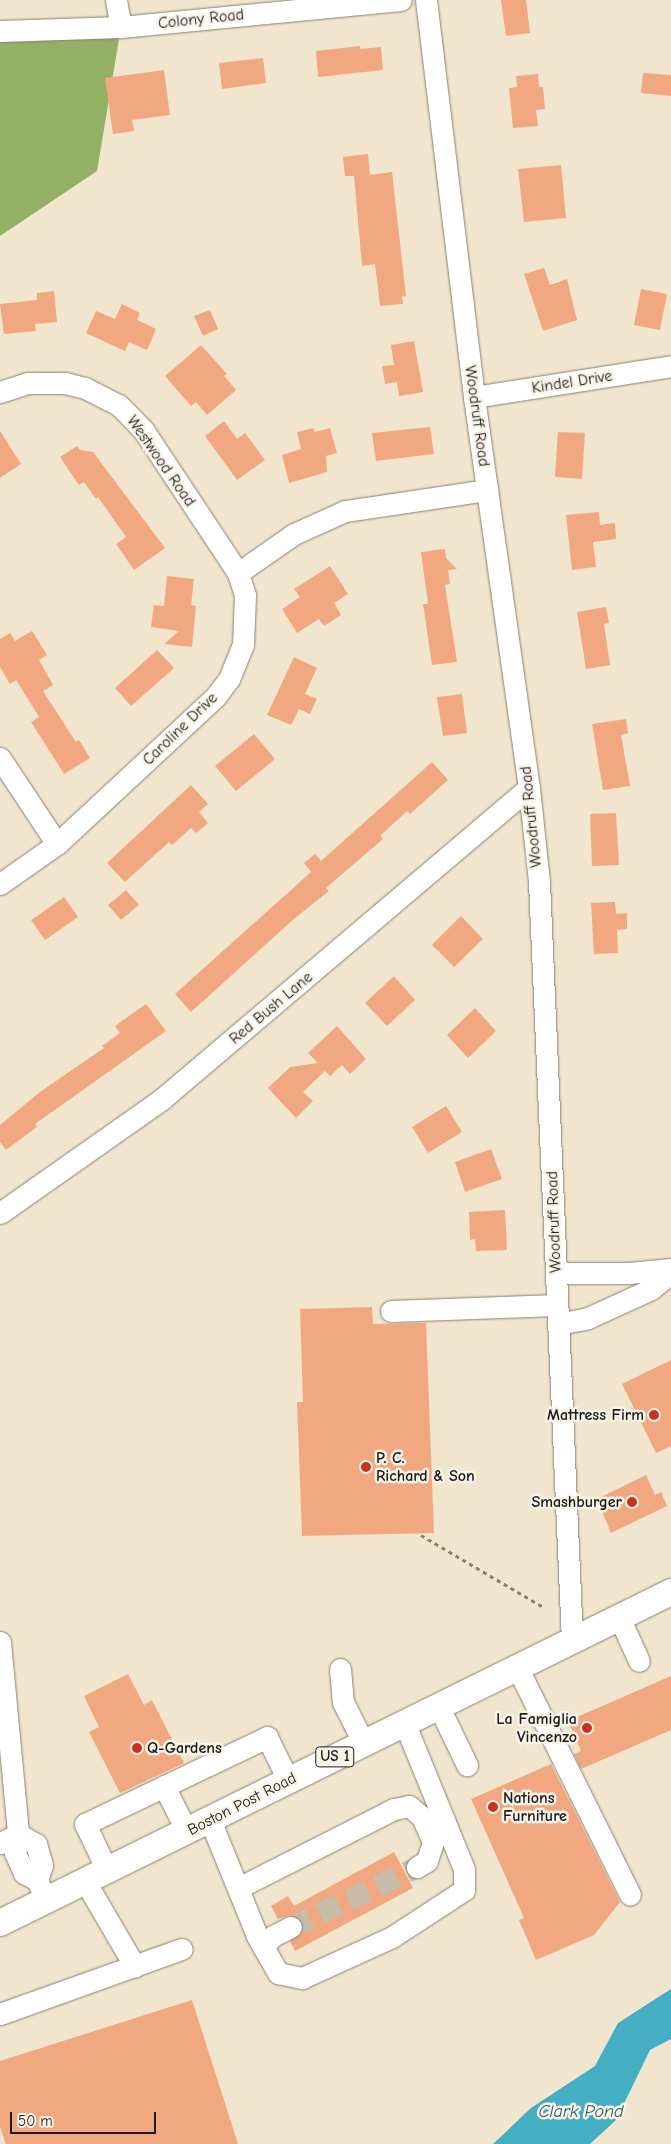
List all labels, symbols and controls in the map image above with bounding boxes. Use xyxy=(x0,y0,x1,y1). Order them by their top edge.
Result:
street label: Colony Road xyxy=(157,5,245,33)
street label: Woodruff Road xyxy=(460,364,494,468)
street label: Kindel Drive xyxy=(530,366,614,398)
street label: Westwood Road xyxy=(123,412,199,510)
street label: Caroline Drive xyxy=(139,689,221,769)
street label: Woodruff Road xyxy=(516,765,546,869)
street label: Red Bush Lane xyxy=(225,968,317,1048)
street label: Woodruff Road xyxy=(543,1171,565,1273)
place label: Mattress Firm xyxy=(547,1405,644,1425)
marker: Mattress Firm xyxy=(648,1409,660,1421)
place label: P. C. Richard & Son xyxy=(376,1448,475,1486)
marker: P. C. Richard & Son xyxy=(360,1461,372,1473)
place label: Smashburger xyxy=(531,1492,622,1512)
marker: Smashburger xyxy=(626,1496,638,1508)
place label: La Famiglia Vincenzo xyxy=(496,1709,577,1747)
marker: La Famiglia Vincenzo xyxy=(581,1722,593,1734)
place label: Q-Gardens xyxy=(147,1738,222,1758)
marker: Q-Gardens xyxy=(131,1742,143,1754)
road number: US 1 xyxy=(315,1744,355,1770)
street label: Boston Post Road xyxy=(184,1768,300,1840)
place label: Nations Furniture xyxy=(503,1788,567,1826)
marker: Nations Furniture xyxy=(487,1801,499,1813)
water label: Clark Pond xyxy=(538,2101,624,2123)
scale bar xyxy=(12,2102,159,2134)
text: 50 m xyxy=(18,2112,53,2130)

